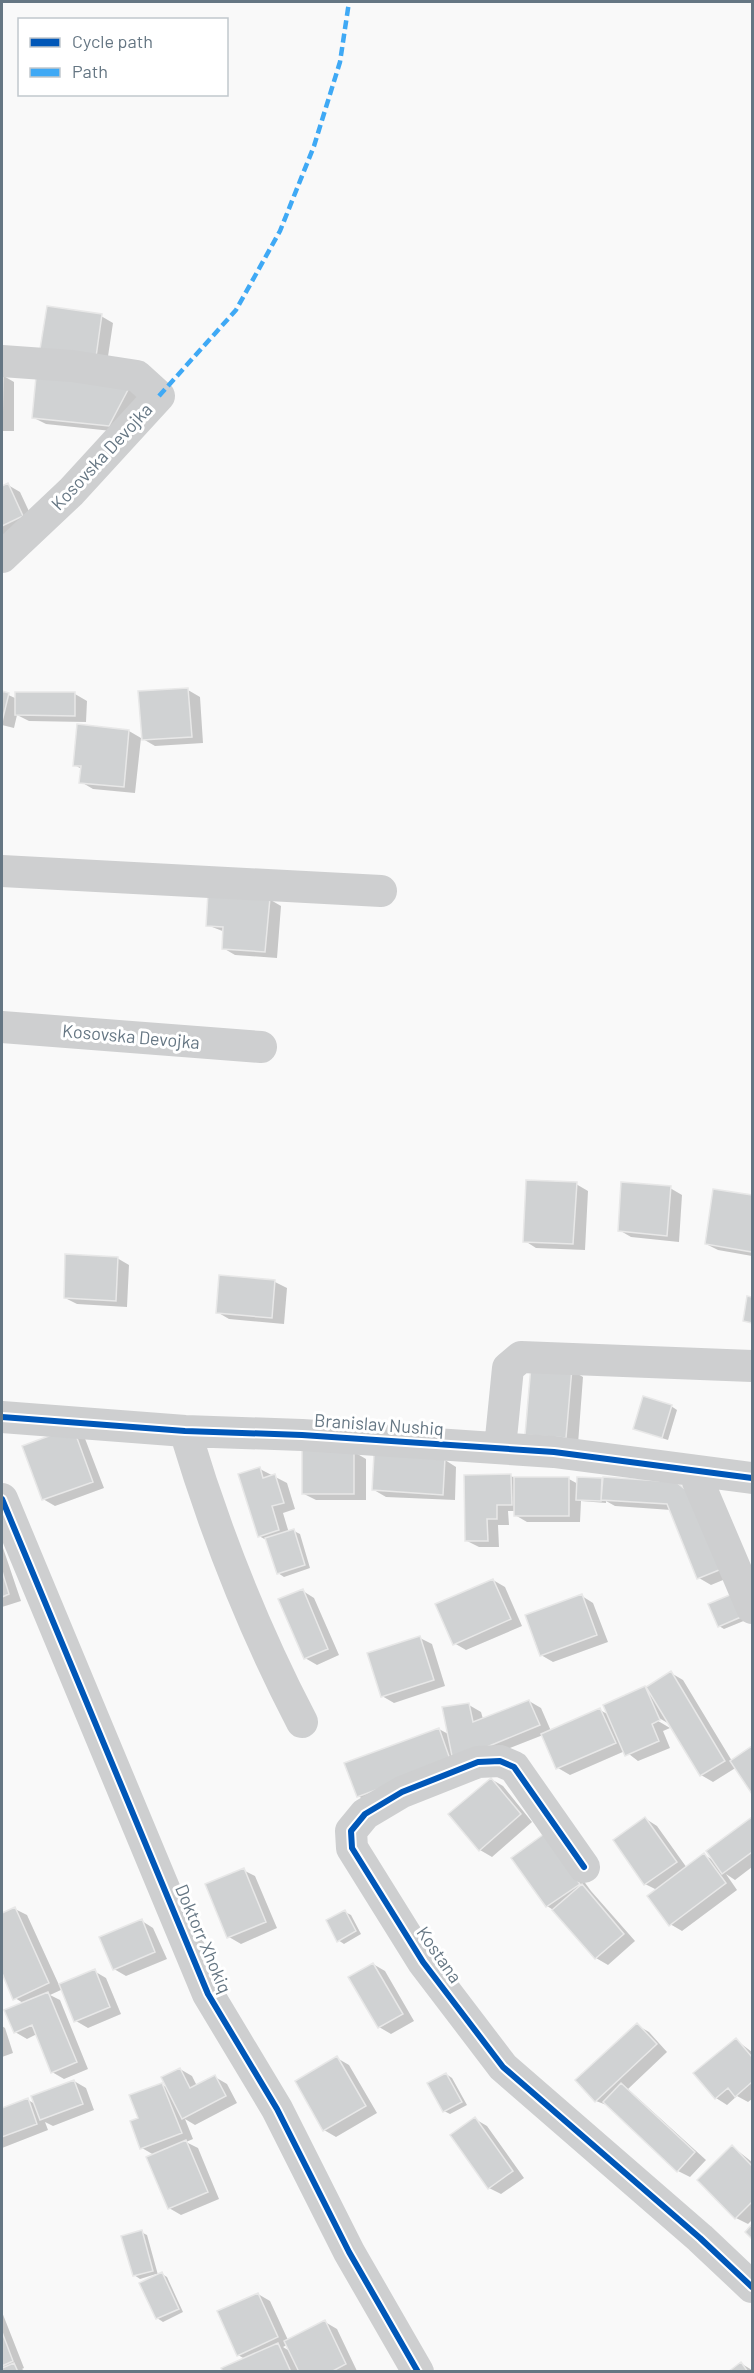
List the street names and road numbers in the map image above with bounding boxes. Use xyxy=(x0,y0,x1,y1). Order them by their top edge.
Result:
street label: Kosovska Devojka xyxy=(46,398,156,514)
street label: Kosovska Devojka xyxy=(61,1019,201,1053)
street label: Branislav Nushiq xyxy=(313,1408,445,1440)
street label: Doktorr Xhokiq xyxy=(171,1881,237,1996)
street label: Kostana xyxy=(413,1922,467,1987)

